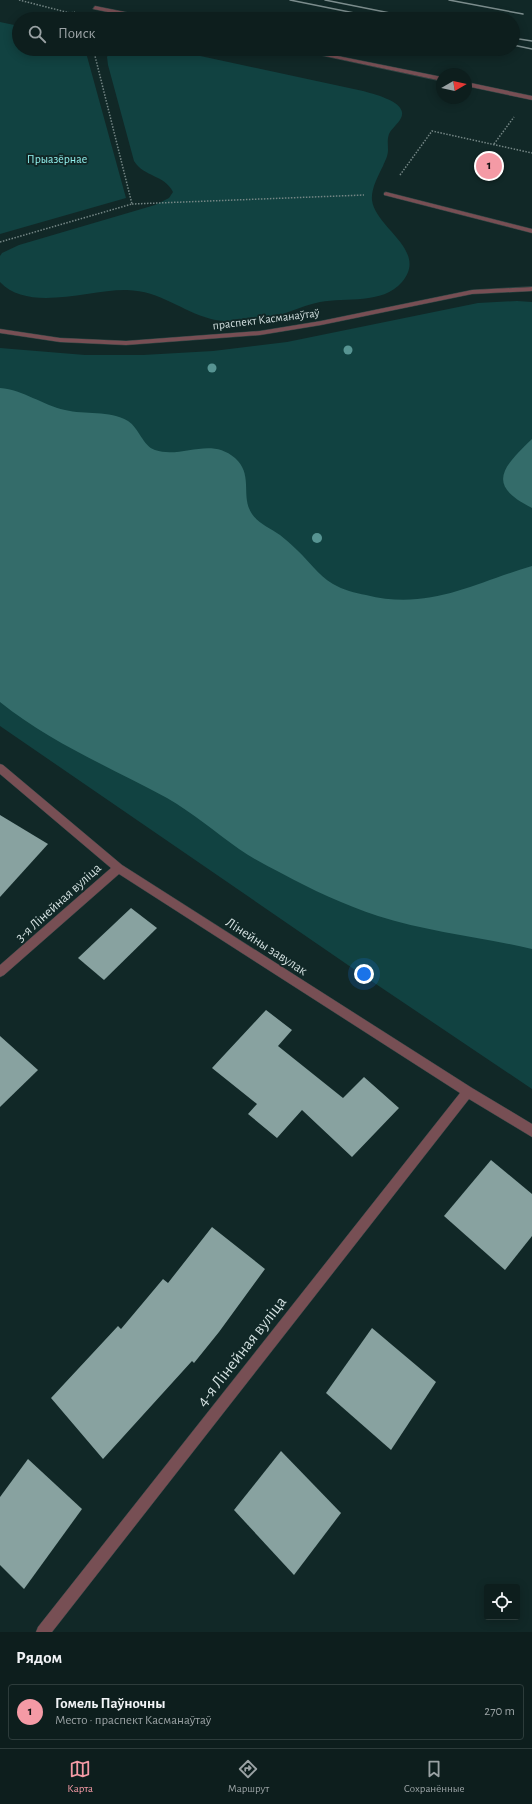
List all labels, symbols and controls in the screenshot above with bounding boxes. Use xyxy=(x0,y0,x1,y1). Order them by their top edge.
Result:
search box xyxy=(12,12,520,56)
icon: search xyxy=(26,23,48,45)
text: Поиск xyxy=(58,26,96,41)
north arrow xyxy=(436,68,472,104)
pin: 1 xyxy=(476,151,502,181)
park label: Прыазёрнае xyxy=(27,153,87,165)
street label: праспект Касманаўтаў xyxy=(212,306,320,333)
street label: 3-я Лінейная вуліца xyxy=(13,860,105,945)
street label: Лінейны завулак xyxy=(223,915,310,979)
your location xyxy=(354,964,374,984)
street label: 4-я Лінейная вуліца xyxy=(193,1293,290,1410)
map controls xyxy=(484,1584,520,1620)
button: locate xyxy=(484,1584,520,1620)
text: Рядом xyxy=(16,1649,62,1666)
text: Гомель Паўночны xyxy=(55,1696,166,1711)
text: 1 xyxy=(28,1705,32,1718)
text: 270 m xyxy=(484,1705,515,1718)
text: Место · праспект Касманаўтаў xyxy=(55,1714,211,1727)
tab: Карта xyxy=(67,1758,93,1795)
tab: Маршрут xyxy=(228,1758,269,1795)
tab: Сохранённые xyxy=(404,1758,465,1795)

